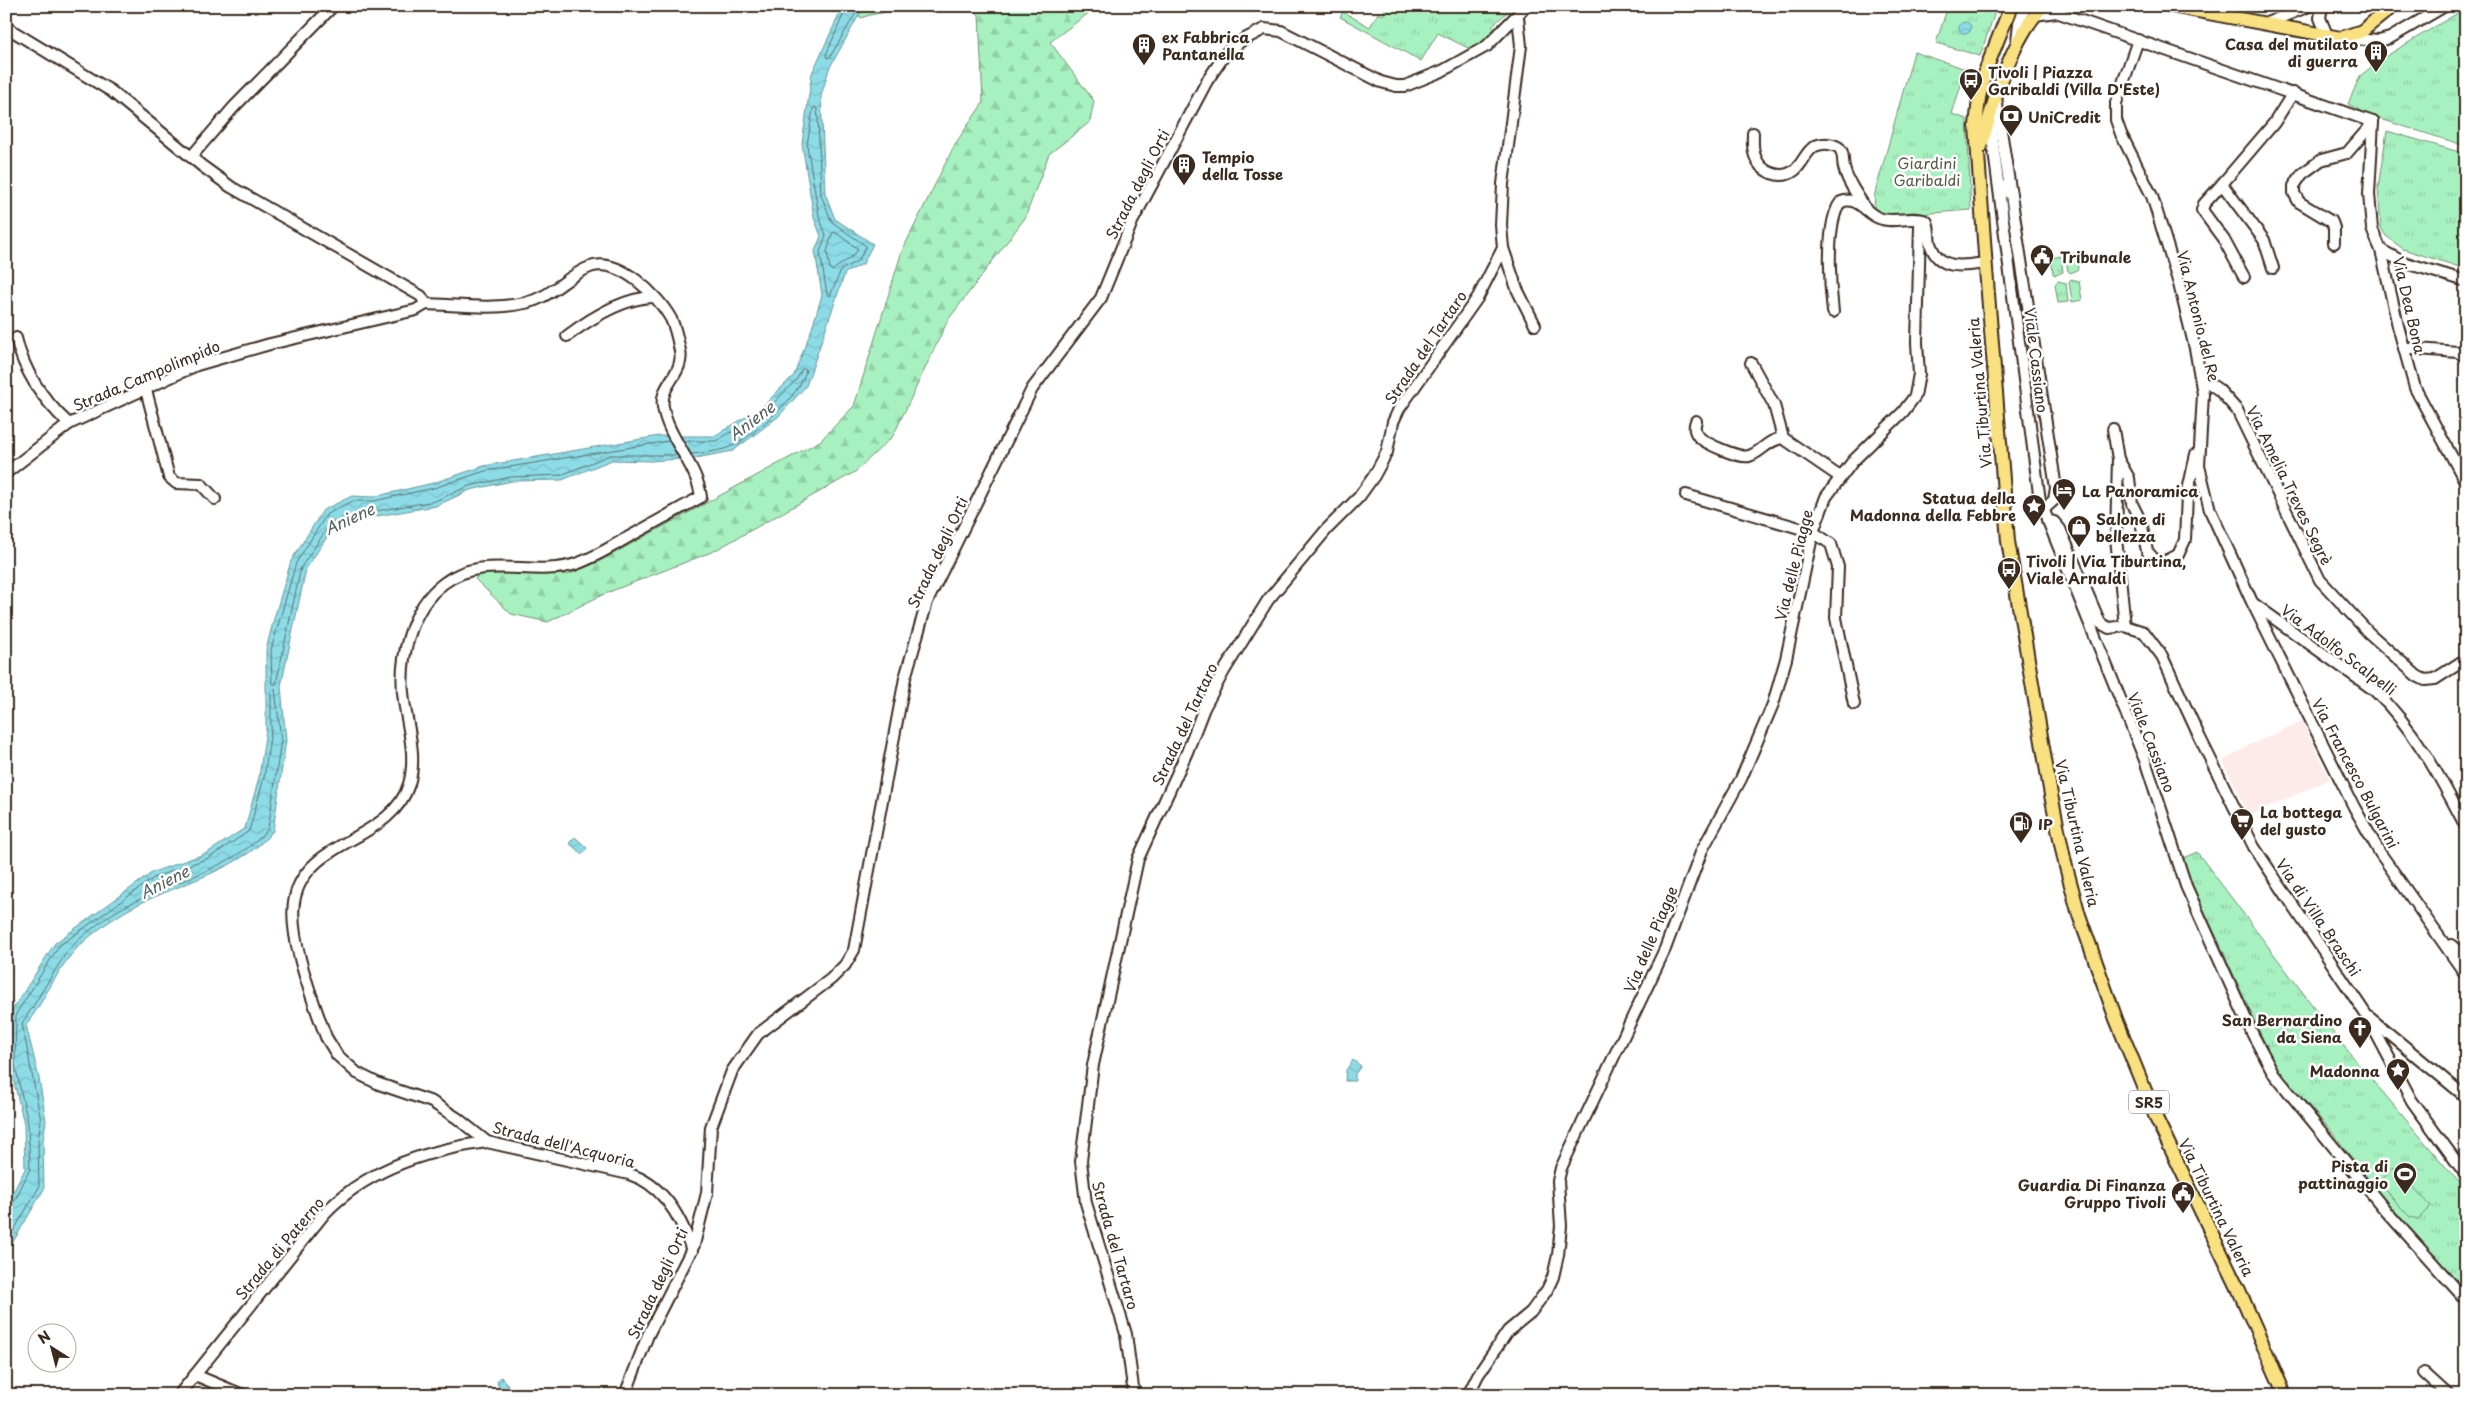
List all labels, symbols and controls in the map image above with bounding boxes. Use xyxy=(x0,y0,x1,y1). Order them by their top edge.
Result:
place label: ex Fabbrica Pantanella xyxy=(1162,25,1250,65)
building icon: ex Fabbrica Pantanella xyxy=(1131,32,1157,66)
place label: Casa del mutilato di guerra xyxy=(2225,32,2359,72)
building icon: Casa del mutilato di guerra xyxy=(2363,39,2389,73)
place label: Tivoli | Piazza Garibaldi (Villa D'Este) xyxy=(1988,60,2160,100)
bus stop icon: Tivoli | Piazza Garibaldi (Villa D'Este) xyxy=(1958,67,1984,101)
bank icon: UniCredit xyxy=(1998,103,2024,137)
place label: UniCredit xyxy=(2028,105,2101,128)
street label: Strada degli Orti xyxy=(1099,125,1175,243)
place label: Tempio della Tosse xyxy=(1202,145,1283,185)
park label: Giardini Garibaldi xyxy=(1894,151,1960,191)
building icon: Tempio della Tosse xyxy=(1171,152,1197,186)
public building icon: Tribunale xyxy=(2029,243,2055,277)
place label: Tribunale xyxy=(2060,245,2132,268)
street label: Via Antonio del Re xyxy=(2172,248,2226,384)
street label: Via Dea Bona xyxy=(2388,254,2433,357)
street label: Strada del Tartaro xyxy=(1378,285,1472,409)
street label: Viale Cassiano xyxy=(2019,306,2055,414)
street label: Via Tiburtina Valeria xyxy=(1961,316,1997,469)
street label: Strada Campolimpido xyxy=(69,334,223,416)
water label: Aniene xyxy=(723,394,780,445)
street label: Via Amelia Treves Segrè xyxy=(2241,401,2339,569)
hotel icon: La Panoramica xyxy=(2051,477,2077,511)
place label: La Panoramica xyxy=(2082,479,2199,502)
place label: Statua della Madonna della Febbre xyxy=(1850,486,2016,526)
street label: Strada degli Orti xyxy=(901,492,973,612)
place icon: Statua della Madonna della Febbre xyxy=(2021,493,2047,527)
water label: Aniene xyxy=(320,495,379,540)
street label: Via delle Piagge xyxy=(1768,507,1818,623)
place label: Salone di bellezza xyxy=(2096,507,2165,547)
shop icon: Salone di bellezza xyxy=(2066,514,2092,548)
place label: Tivoli | Via Tiburtina, Viale Arnaldi xyxy=(2026,549,2186,589)
bus stop icon: Tivoli | Via Tiburtina, Viale Arnaldi xyxy=(1996,556,2022,590)
street label: Via Adolfo Scalpelli xyxy=(2276,598,2402,700)
street label: Strada del Tartaro xyxy=(1145,659,1223,789)
street label: Viale Cassiano xyxy=(2122,689,2182,795)
street label: Via Francesco Bulgarini xyxy=(2307,694,2405,852)
street label: Via Tiburtina Valeria xyxy=(2050,757,2106,910)
place label: La bottega del gusto xyxy=(2260,800,2343,840)
supermarket icon: La bottega del gusto xyxy=(2229,807,2255,841)
fuel station icon: IP xyxy=(2008,810,2034,844)
place label: IP xyxy=(2038,812,2053,835)
street label: Via di Villa Braschi xyxy=(2271,853,2367,981)
water label: Aniene xyxy=(135,858,194,904)
street label: Via delle Piagge xyxy=(1617,882,1683,996)
place label: San Bernardino da Siena xyxy=(2222,1008,2342,1048)
church icon: San Bernardino da Siena xyxy=(2347,1015,2373,1049)
place icon: Madonna xyxy=(2385,1057,2411,1091)
place label: Madonna xyxy=(2310,1059,2380,1082)
road number: SR5 xyxy=(2129,1090,2169,1114)
street label: Strada dell'Acquoria xyxy=(490,1115,638,1173)
street label: Via Tiburtina Valeria xyxy=(2174,1134,2261,1280)
place label: Pista di pattinaggio xyxy=(2298,1154,2388,1194)
sports icon: Pista di pattinaggio xyxy=(2392,1161,2418,1195)
place label: Guardia Di Finanza Gruppo Tivoli xyxy=(2018,1173,2166,1213)
street label: Strada del Tartaro xyxy=(1087,1178,1145,1312)
public building icon: Guardia Di Finanza Gruppo Tivoli xyxy=(2170,1180,2196,1214)
street label: Strada di Paterno xyxy=(229,1192,329,1304)
street label: Strada degli Orti xyxy=(621,1223,693,1343)
north arrow xyxy=(28,1324,78,1374)
text: N xyxy=(33,1325,55,1349)

